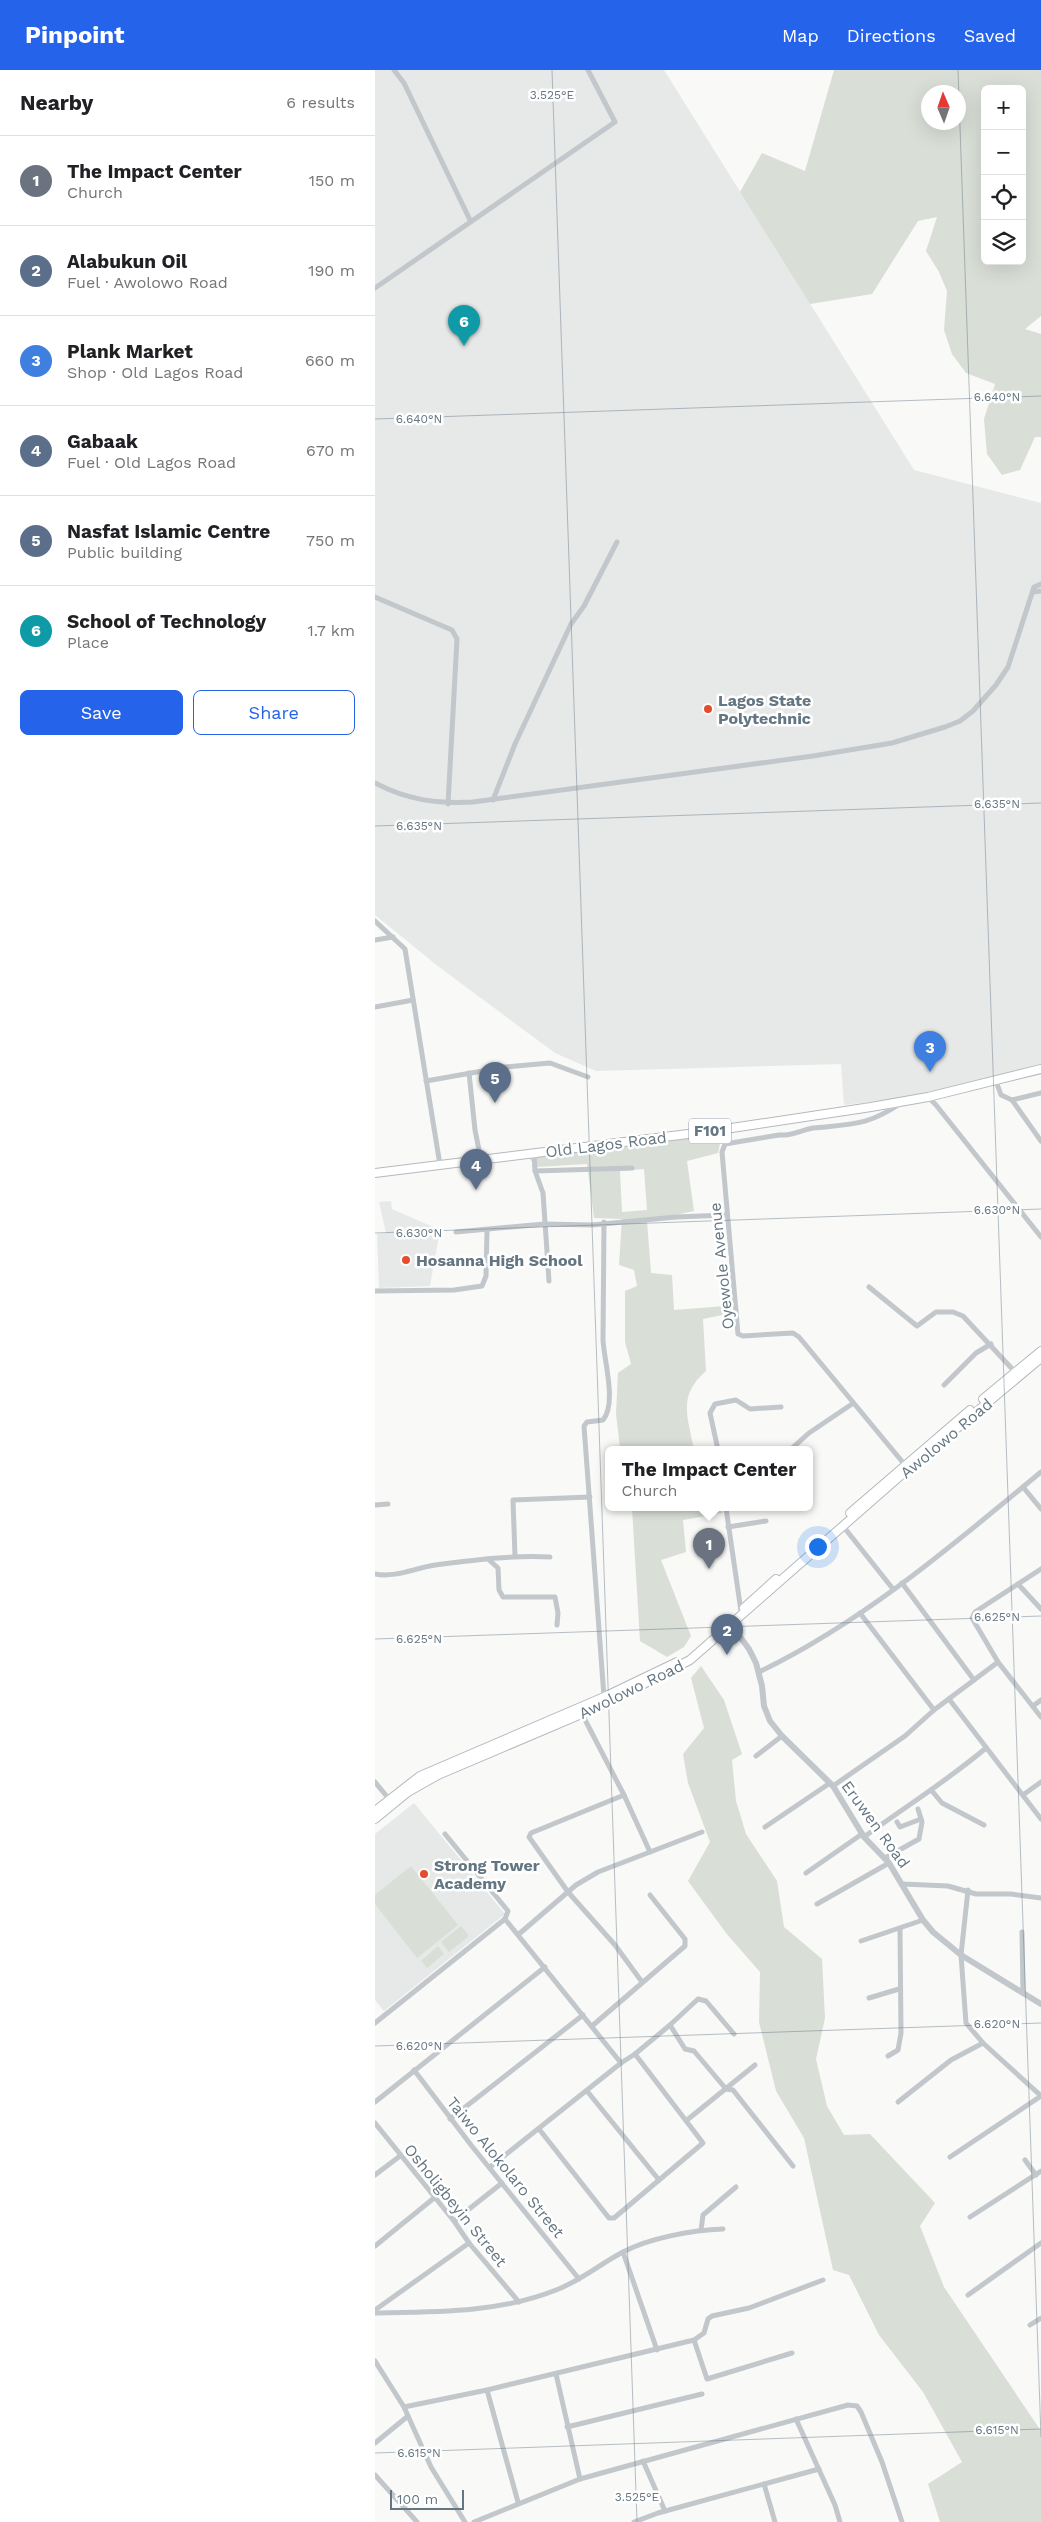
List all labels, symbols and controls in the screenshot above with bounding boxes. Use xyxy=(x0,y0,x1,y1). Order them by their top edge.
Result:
text: Pinpoint xyxy=(25,21,125,49)
text: Map xyxy=(782,25,819,46)
text: Directions xyxy=(847,25,936,46)
text: Saved xyxy=(964,25,1016,46)
north arrow xyxy=(921,85,966,130)
map controls xyxy=(981,85,1026,265)
button: + xyxy=(981,85,1026,130)
text: 3.525°E xyxy=(530,88,575,102)
text: Nearby xyxy=(20,90,93,115)
text: 6 results xyxy=(286,93,355,112)
button: − xyxy=(981,130,1026,175)
text: The Impact Center xyxy=(67,160,242,183)
text: 1 xyxy=(33,171,39,190)
text: 150 m xyxy=(309,171,355,190)
button: locate xyxy=(981,175,1026,220)
text: Church xyxy=(67,183,123,202)
button: layers xyxy=(981,220,1026,265)
text: Alabukun Oil xyxy=(67,250,187,273)
text: 2 xyxy=(31,261,41,280)
text: 190 m xyxy=(308,261,355,280)
text: Fuel · Awolowo Road xyxy=(67,273,228,292)
pin: 6 xyxy=(448,305,480,346)
text: Plank Market xyxy=(67,340,193,363)
text: 3 xyxy=(31,351,41,370)
text: 660 m xyxy=(305,351,355,370)
text: Shop · Old Lagos Road xyxy=(67,363,243,382)
text: 6.640°N xyxy=(974,390,1020,404)
text: 6.640°N xyxy=(396,412,442,426)
text: Gabaak xyxy=(67,430,138,453)
text: 4 xyxy=(31,441,41,460)
text: 670 m xyxy=(306,441,355,460)
text: Fuel · Old Lagos Road xyxy=(67,453,236,472)
text: Nasfat Islamic Centre xyxy=(67,520,270,543)
text: 5 xyxy=(31,531,41,550)
text: 750 m xyxy=(306,531,355,550)
text: Public building xyxy=(67,543,182,562)
text: School of Technology xyxy=(67,610,266,633)
text: 6 xyxy=(31,621,41,640)
text: 1.7 km xyxy=(308,621,355,640)
text: Place xyxy=(67,633,109,652)
button: Save xyxy=(20,690,183,735)
button: Share xyxy=(193,690,355,735)
place label: Lagos State Polytechnic xyxy=(718,691,811,728)
marker: Lagos State Polytechnic xyxy=(702,703,714,715)
text: 6.635°N xyxy=(974,797,1020,811)
text: 6.635°N xyxy=(396,819,442,833)
pin: 3 xyxy=(914,1031,946,1072)
pin: 5 xyxy=(479,1062,511,1103)
road number: F101 xyxy=(689,1118,731,1144)
street label: Old Lagos Road xyxy=(544,1128,668,1161)
pin: 4 xyxy=(460,1149,492,1190)
street label: Oyewole Avenue xyxy=(705,1202,738,1330)
text: 6.630°N xyxy=(974,1203,1020,1217)
text: 6.630°N xyxy=(396,1226,442,1240)
place label: Hosanna High School xyxy=(416,1251,583,1270)
marker: Hosanna High School xyxy=(400,1254,412,1266)
street label: Awolowo Road xyxy=(896,1394,996,1482)
popup xyxy=(605,1446,813,1511)
text: The Impact Center xyxy=(622,1458,796,1481)
text: Church xyxy=(622,1481,678,1500)
pin: 1 xyxy=(693,1528,725,1569)
your location xyxy=(805,1534,831,1560)
text: 6.625°N xyxy=(974,1610,1020,1624)
pin: 2 xyxy=(711,1614,743,1655)
text: 6.625°N xyxy=(396,1632,442,1646)
street label: Awolowo Road xyxy=(576,1656,687,1723)
street label: Eruwen Road xyxy=(838,1777,914,1872)
place label: Strong Tower Academy xyxy=(434,1856,540,1893)
marker: Strong Tower Academy xyxy=(418,1868,430,1880)
text: 6.620°N xyxy=(974,2017,1020,2031)
text: 6.620°N xyxy=(396,2039,442,2053)
street label: Taiwo Alokolaro Street xyxy=(443,2093,568,2242)
street label: Osholigbeyin Street xyxy=(400,2140,511,2271)
text: 6.615°N xyxy=(975,2423,1019,2437)
text: 6.615°N xyxy=(397,2446,441,2460)
scale bar xyxy=(390,2487,464,2510)
text: 3.525°E xyxy=(615,2490,660,2504)
text: 100 m xyxy=(397,2491,438,2507)

